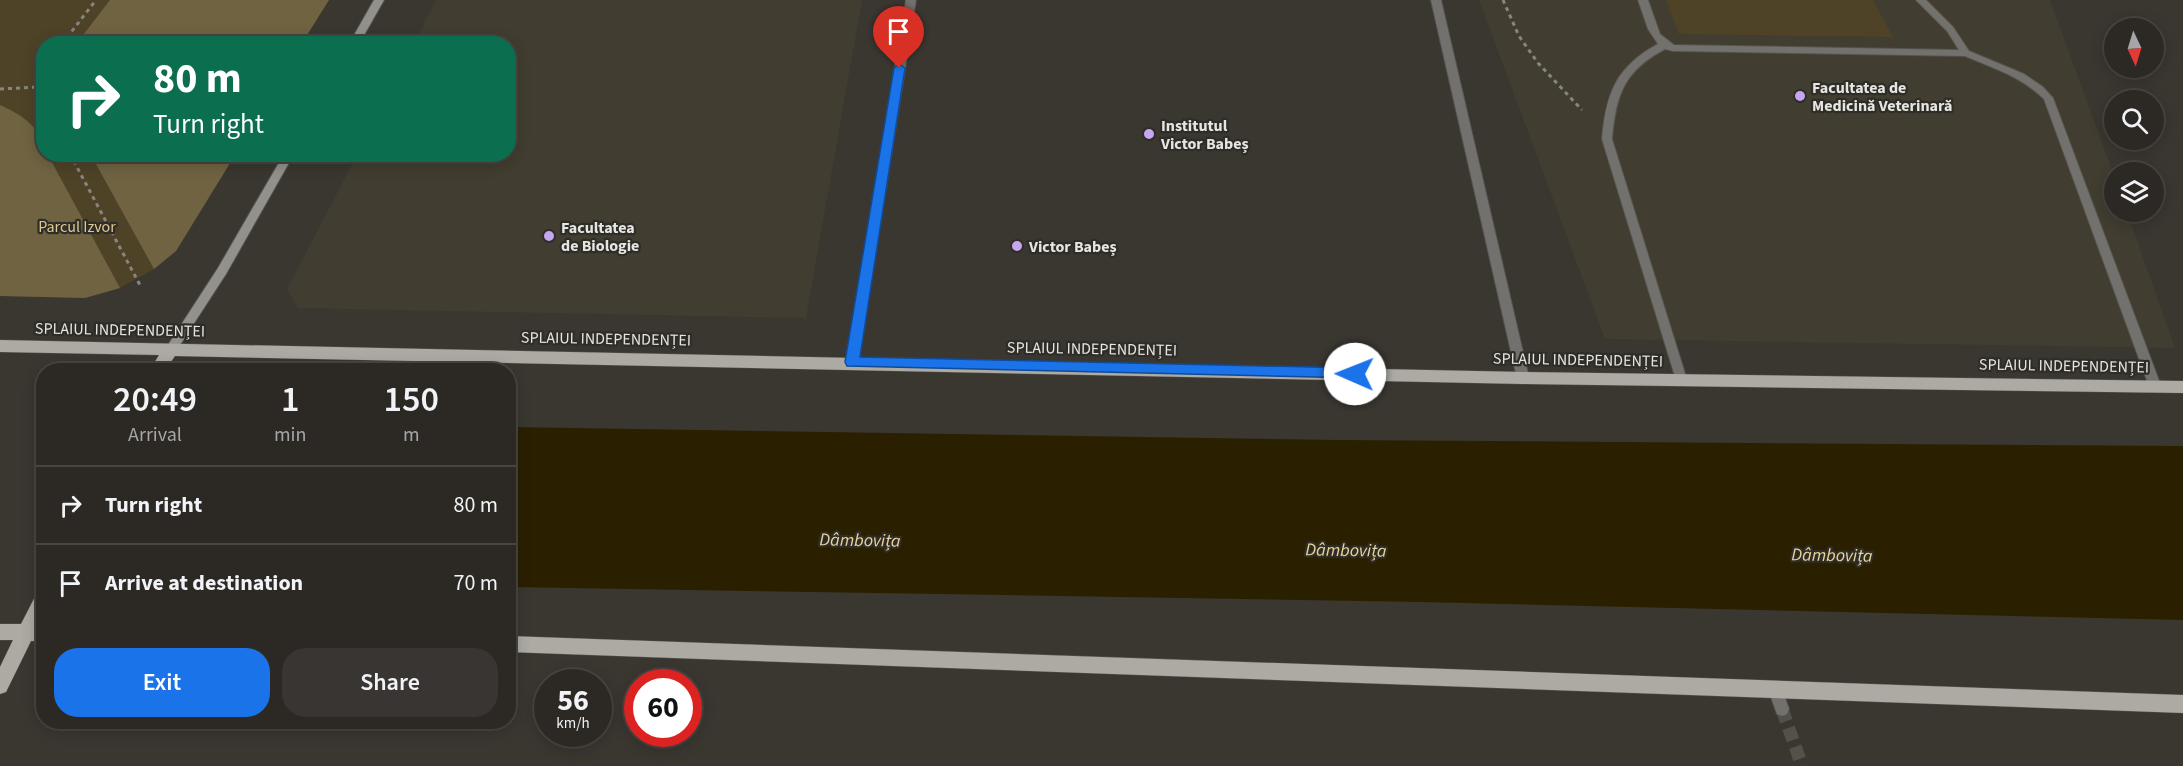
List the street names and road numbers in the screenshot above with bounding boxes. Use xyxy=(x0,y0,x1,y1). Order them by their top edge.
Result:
street label: SPLAIUL INDEPENDENȚEI xyxy=(35,318,205,342)
street label: SPLAIUL INDEPENDENȚEI xyxy=(521,327,691,351)
street label: SPLAIUL INDEPENDENȚEI xyxy=(1007,337,1177,361)
street label: SPLAIUL INDEPENDENȚEI xyxy=(1493,348,1663,372)
street label: SPLAIUL INDEPENDENȚEI xyxy=(1979,354,2149,378)

